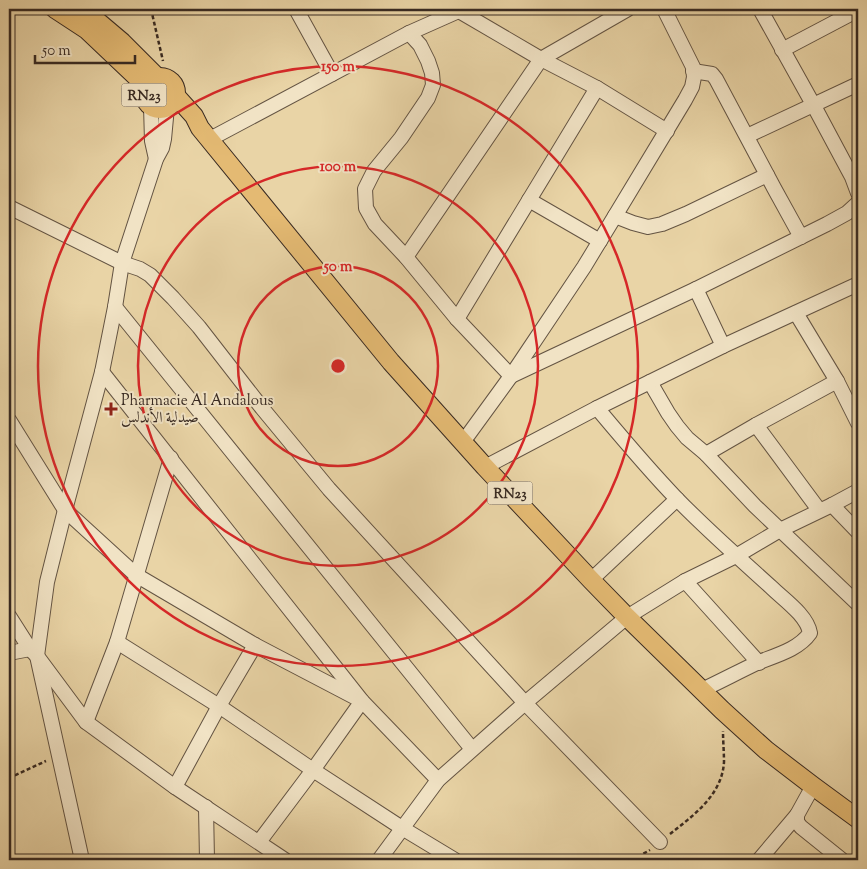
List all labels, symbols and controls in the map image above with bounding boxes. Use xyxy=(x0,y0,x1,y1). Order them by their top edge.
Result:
scale bar xyxy=(35,32,135,64)
text: 50 m xyxy=(41,41,71,62)
text: 150 m xyxy=(321,57,355,78)
road number: RN23 xyxy=(122,84,166,106)
text: 100 m xyxy=(320,157,357,178)
text: 50 m xyxy=(323,257,353,278)
centre of rings xyxy=(329,357,347,375)
place label: Pharmacie Al Andalous صيدلية الأندلس xyxy=(121,391,274,429)
marker: Pharmacie Al Andalous صيدلية الأندلس xyxy=(105,403,117,415)
road number: RN23 xyxy=(488,482,532,504)

